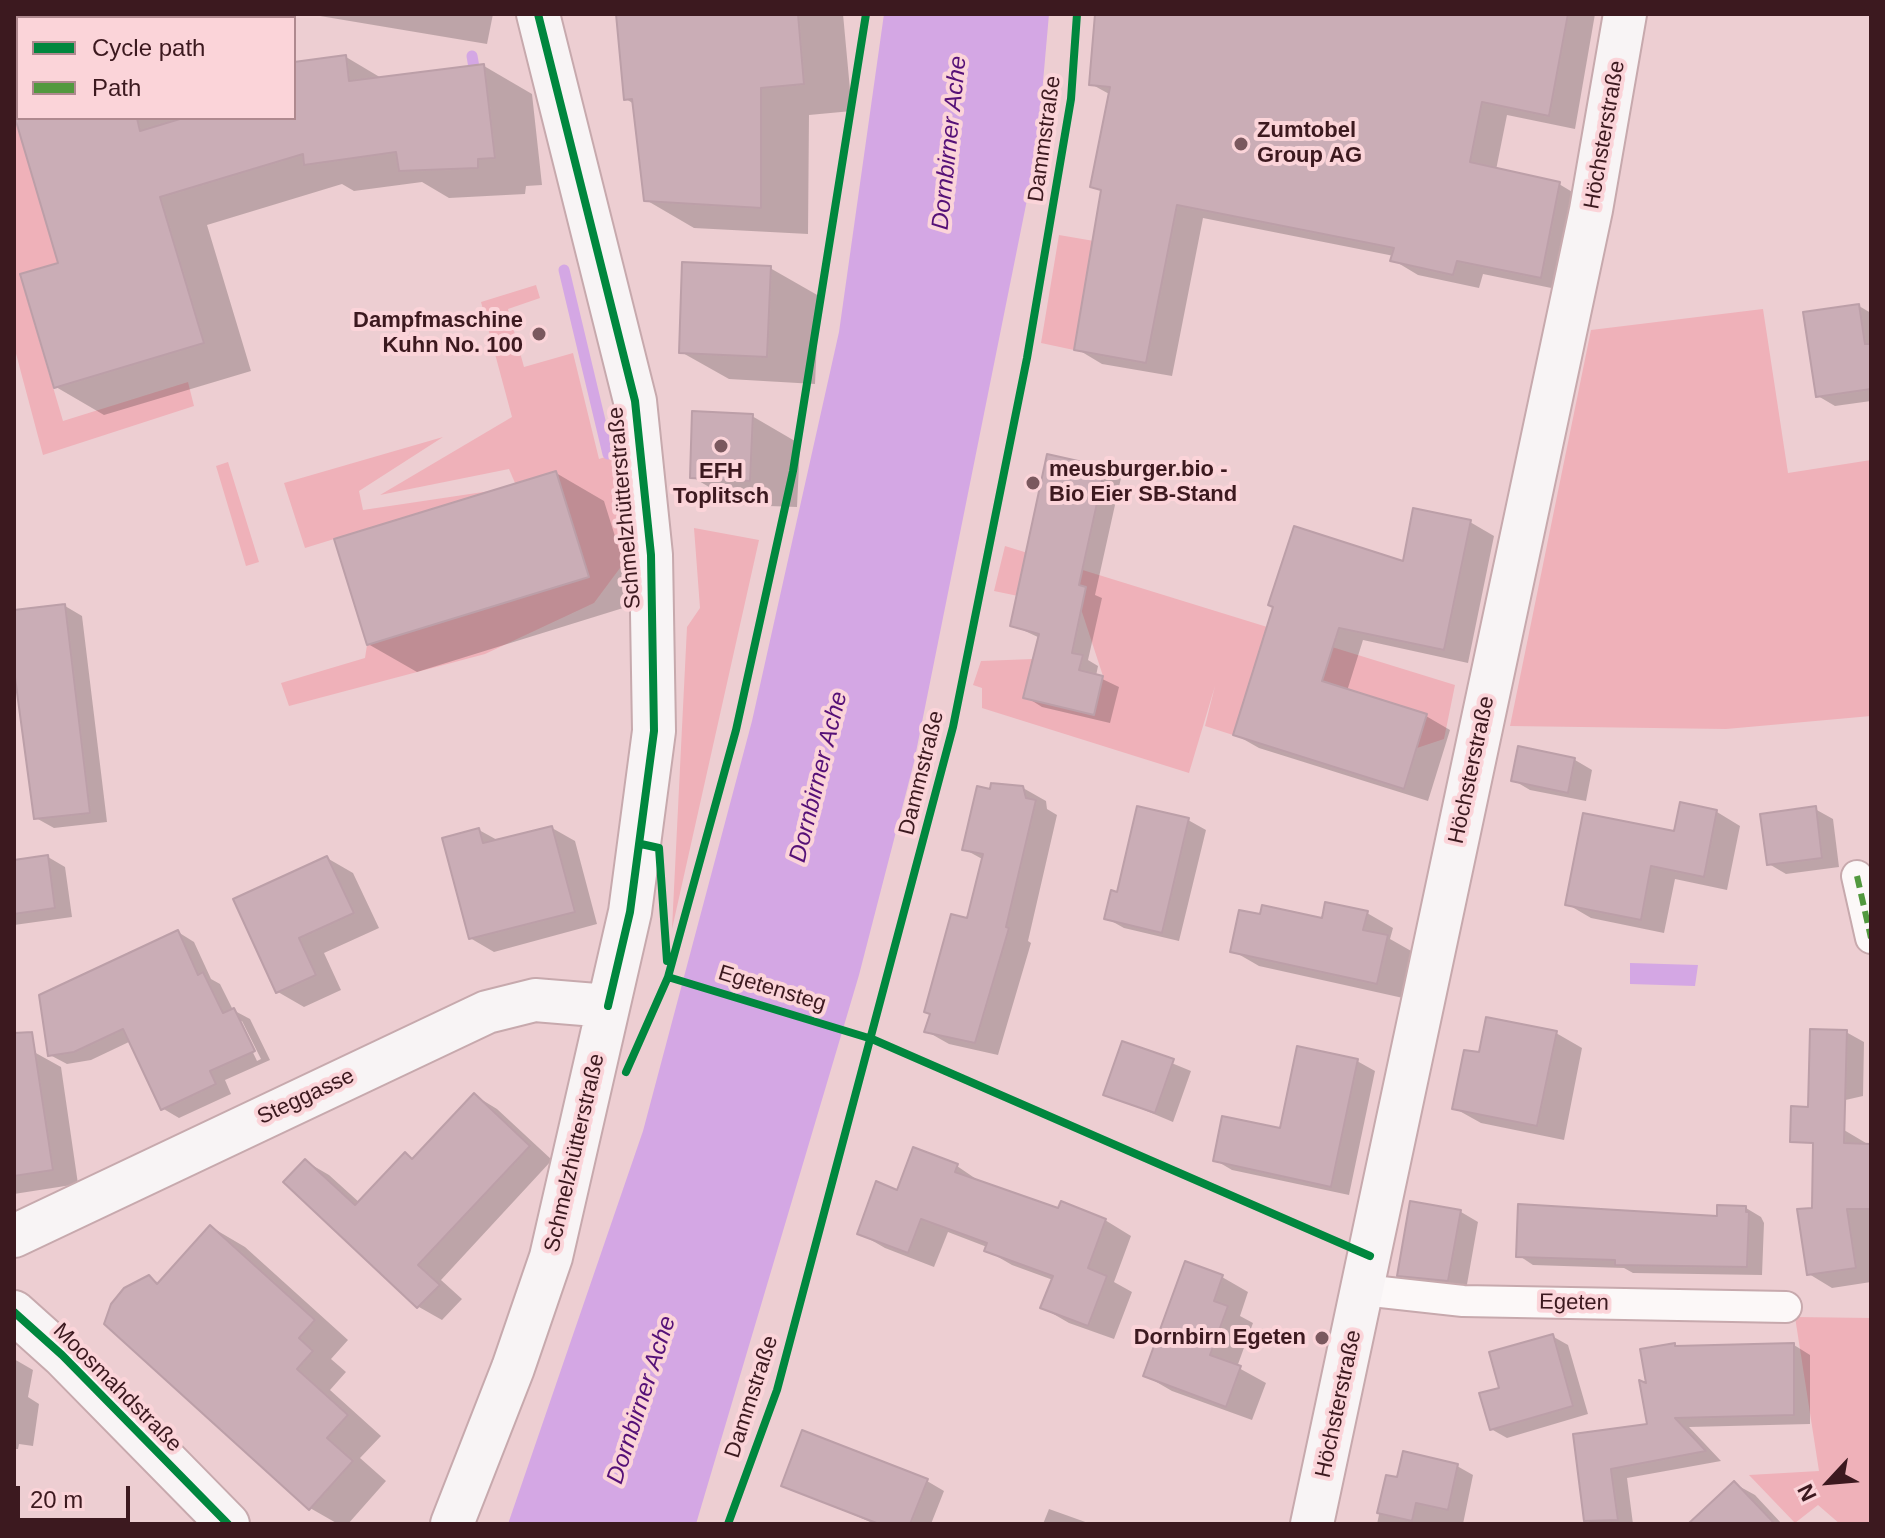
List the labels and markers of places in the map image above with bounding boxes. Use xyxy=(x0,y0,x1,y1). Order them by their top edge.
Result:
place label: Zumtobel Group AG xyxy=(1257,118,1362,170)
marker: Zumtobel Group AG xyxy=(1232,135,1250,153)
place label: Dampfmaschine Kuhn No. 100 xyxy=(353,308,523,360)
marker: Dampfmaschine Kuhn No. 100 xyxy=(530,325,548,343)
marker: EFH Toplitsch xyxy=(712,437,730,455)
place label: meusburger.bio - Bio Eier SB-Stand xyxy=(1049,457,1237,508)
place label: EFH Toplitsch xyxy=(673,459,769,510)
marker: meusburger.bio - Bio Eier SB-Stand xyxy=(1024,474,1042,492)
place label: Dornbirn Egeten xyxy=(1134,1325,1306,1351)
marker: Dornbirn Egeten xyxy=(1313,1329,1331,1347)

